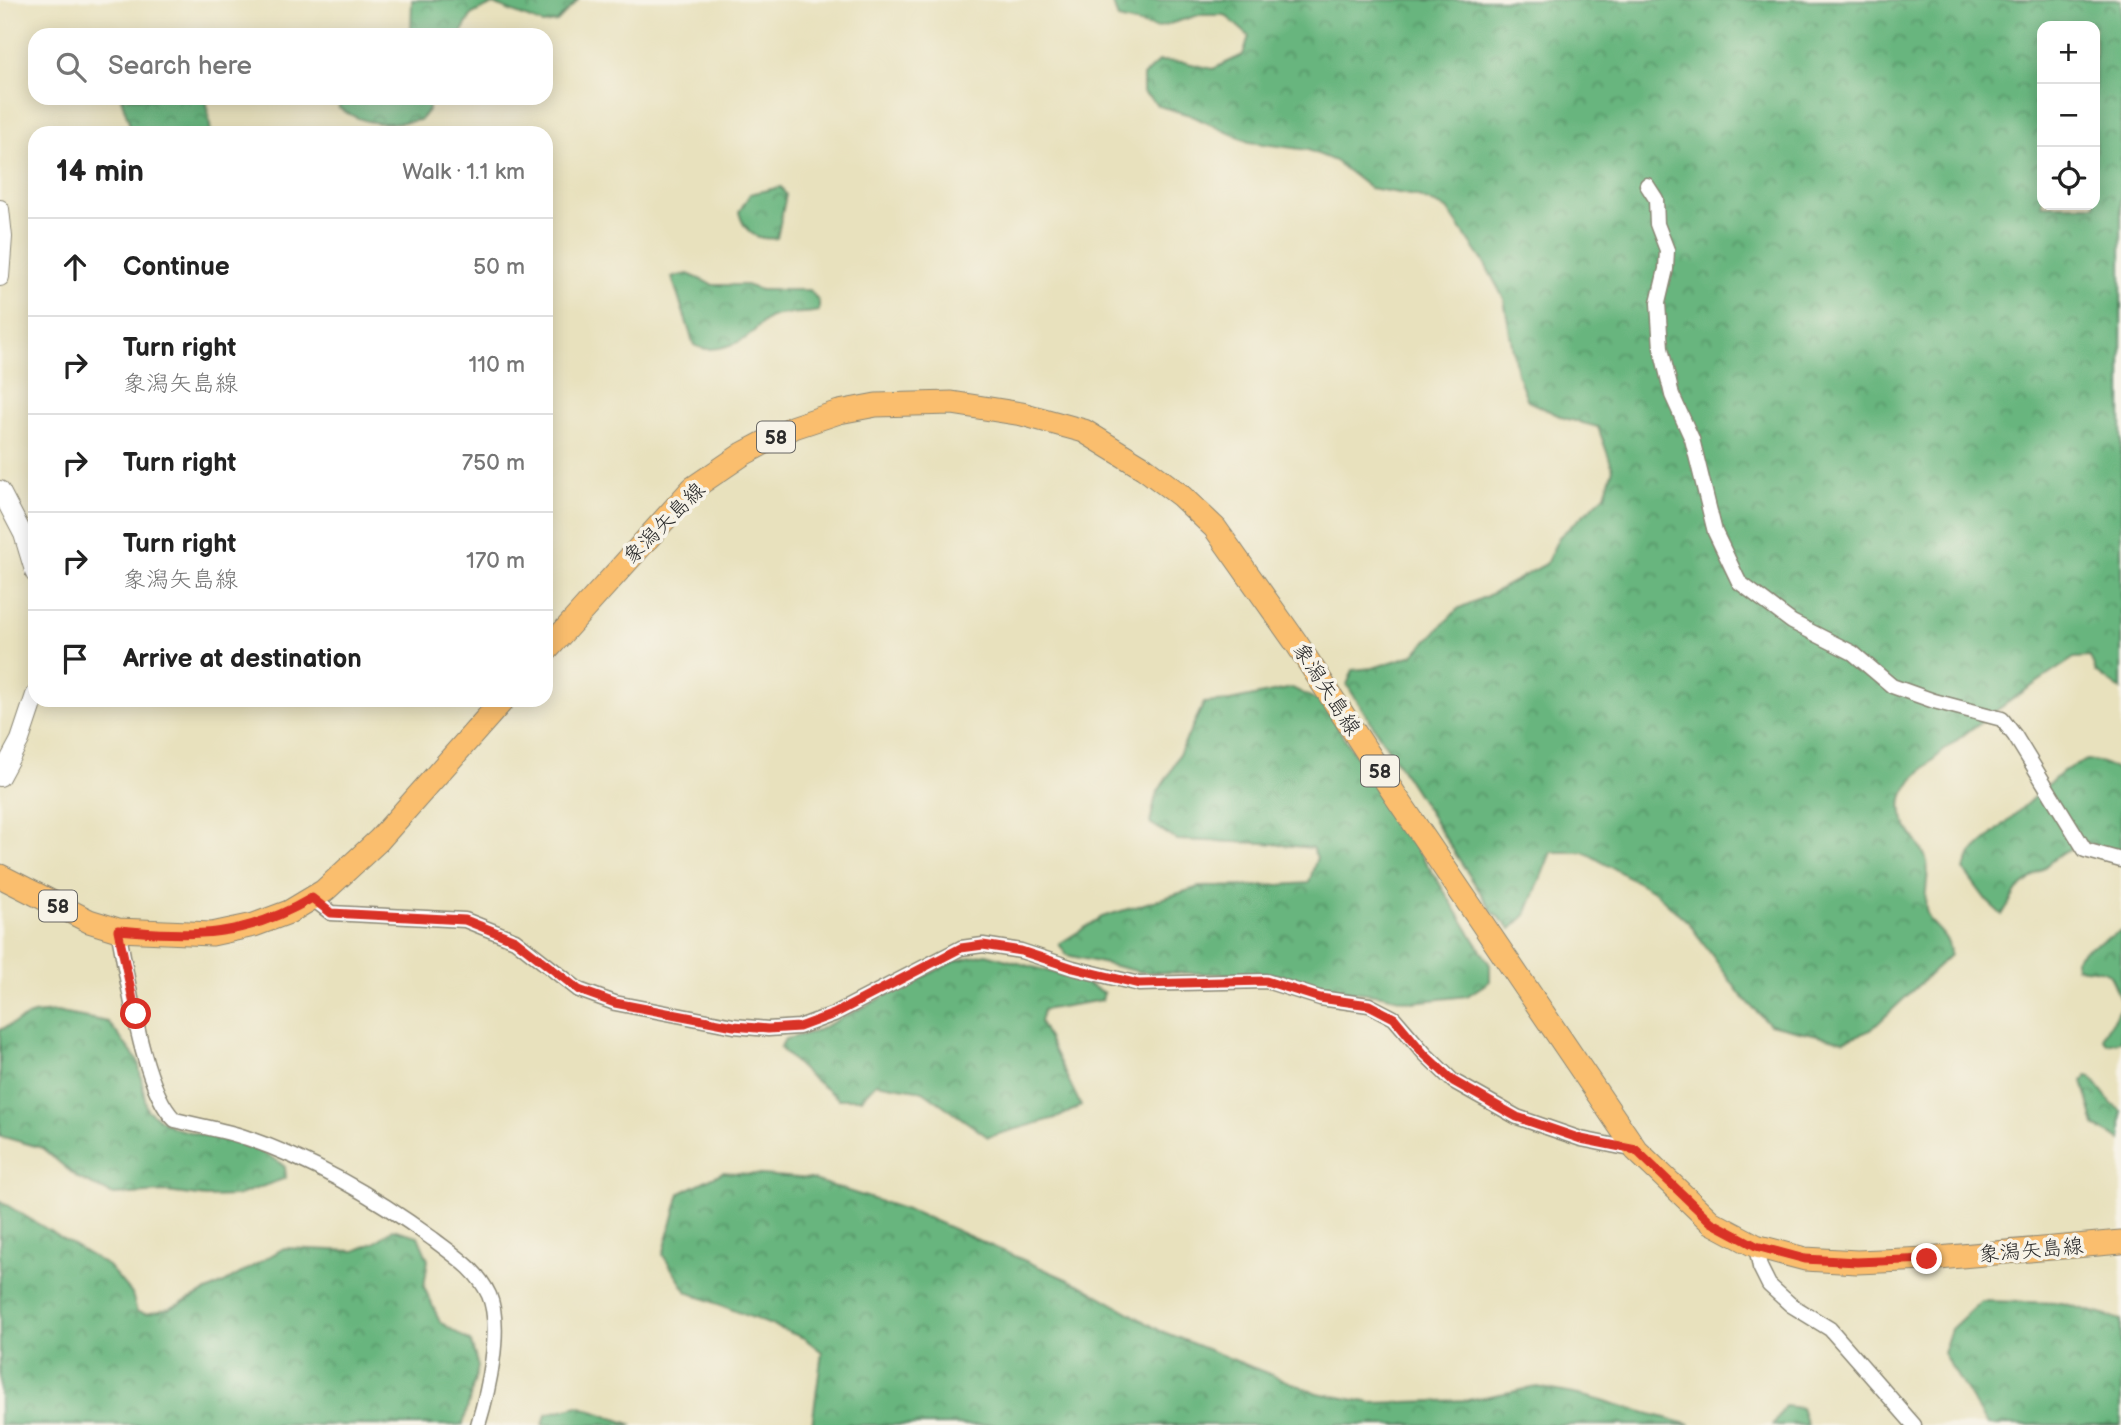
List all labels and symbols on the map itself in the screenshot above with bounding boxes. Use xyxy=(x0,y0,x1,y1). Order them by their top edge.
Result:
road number: 58 xyxy=(757,422,795,452)
street label: 象潟矢島線 xyxy=(618,477,710,569)
street label: 象潟矢島線 xyxy=(1288,638,1366,740)
road number: 58 xyxy=(1361,756,1399,786)
road number: 58 xyxy=(39,890,77,922)
route start xyxy=(120,998,151,1029)
street label: 象潟矢島線 xyxy=(1978,1233,2084,1268)
route end xyxy=(1911,1243,1942,1274)

